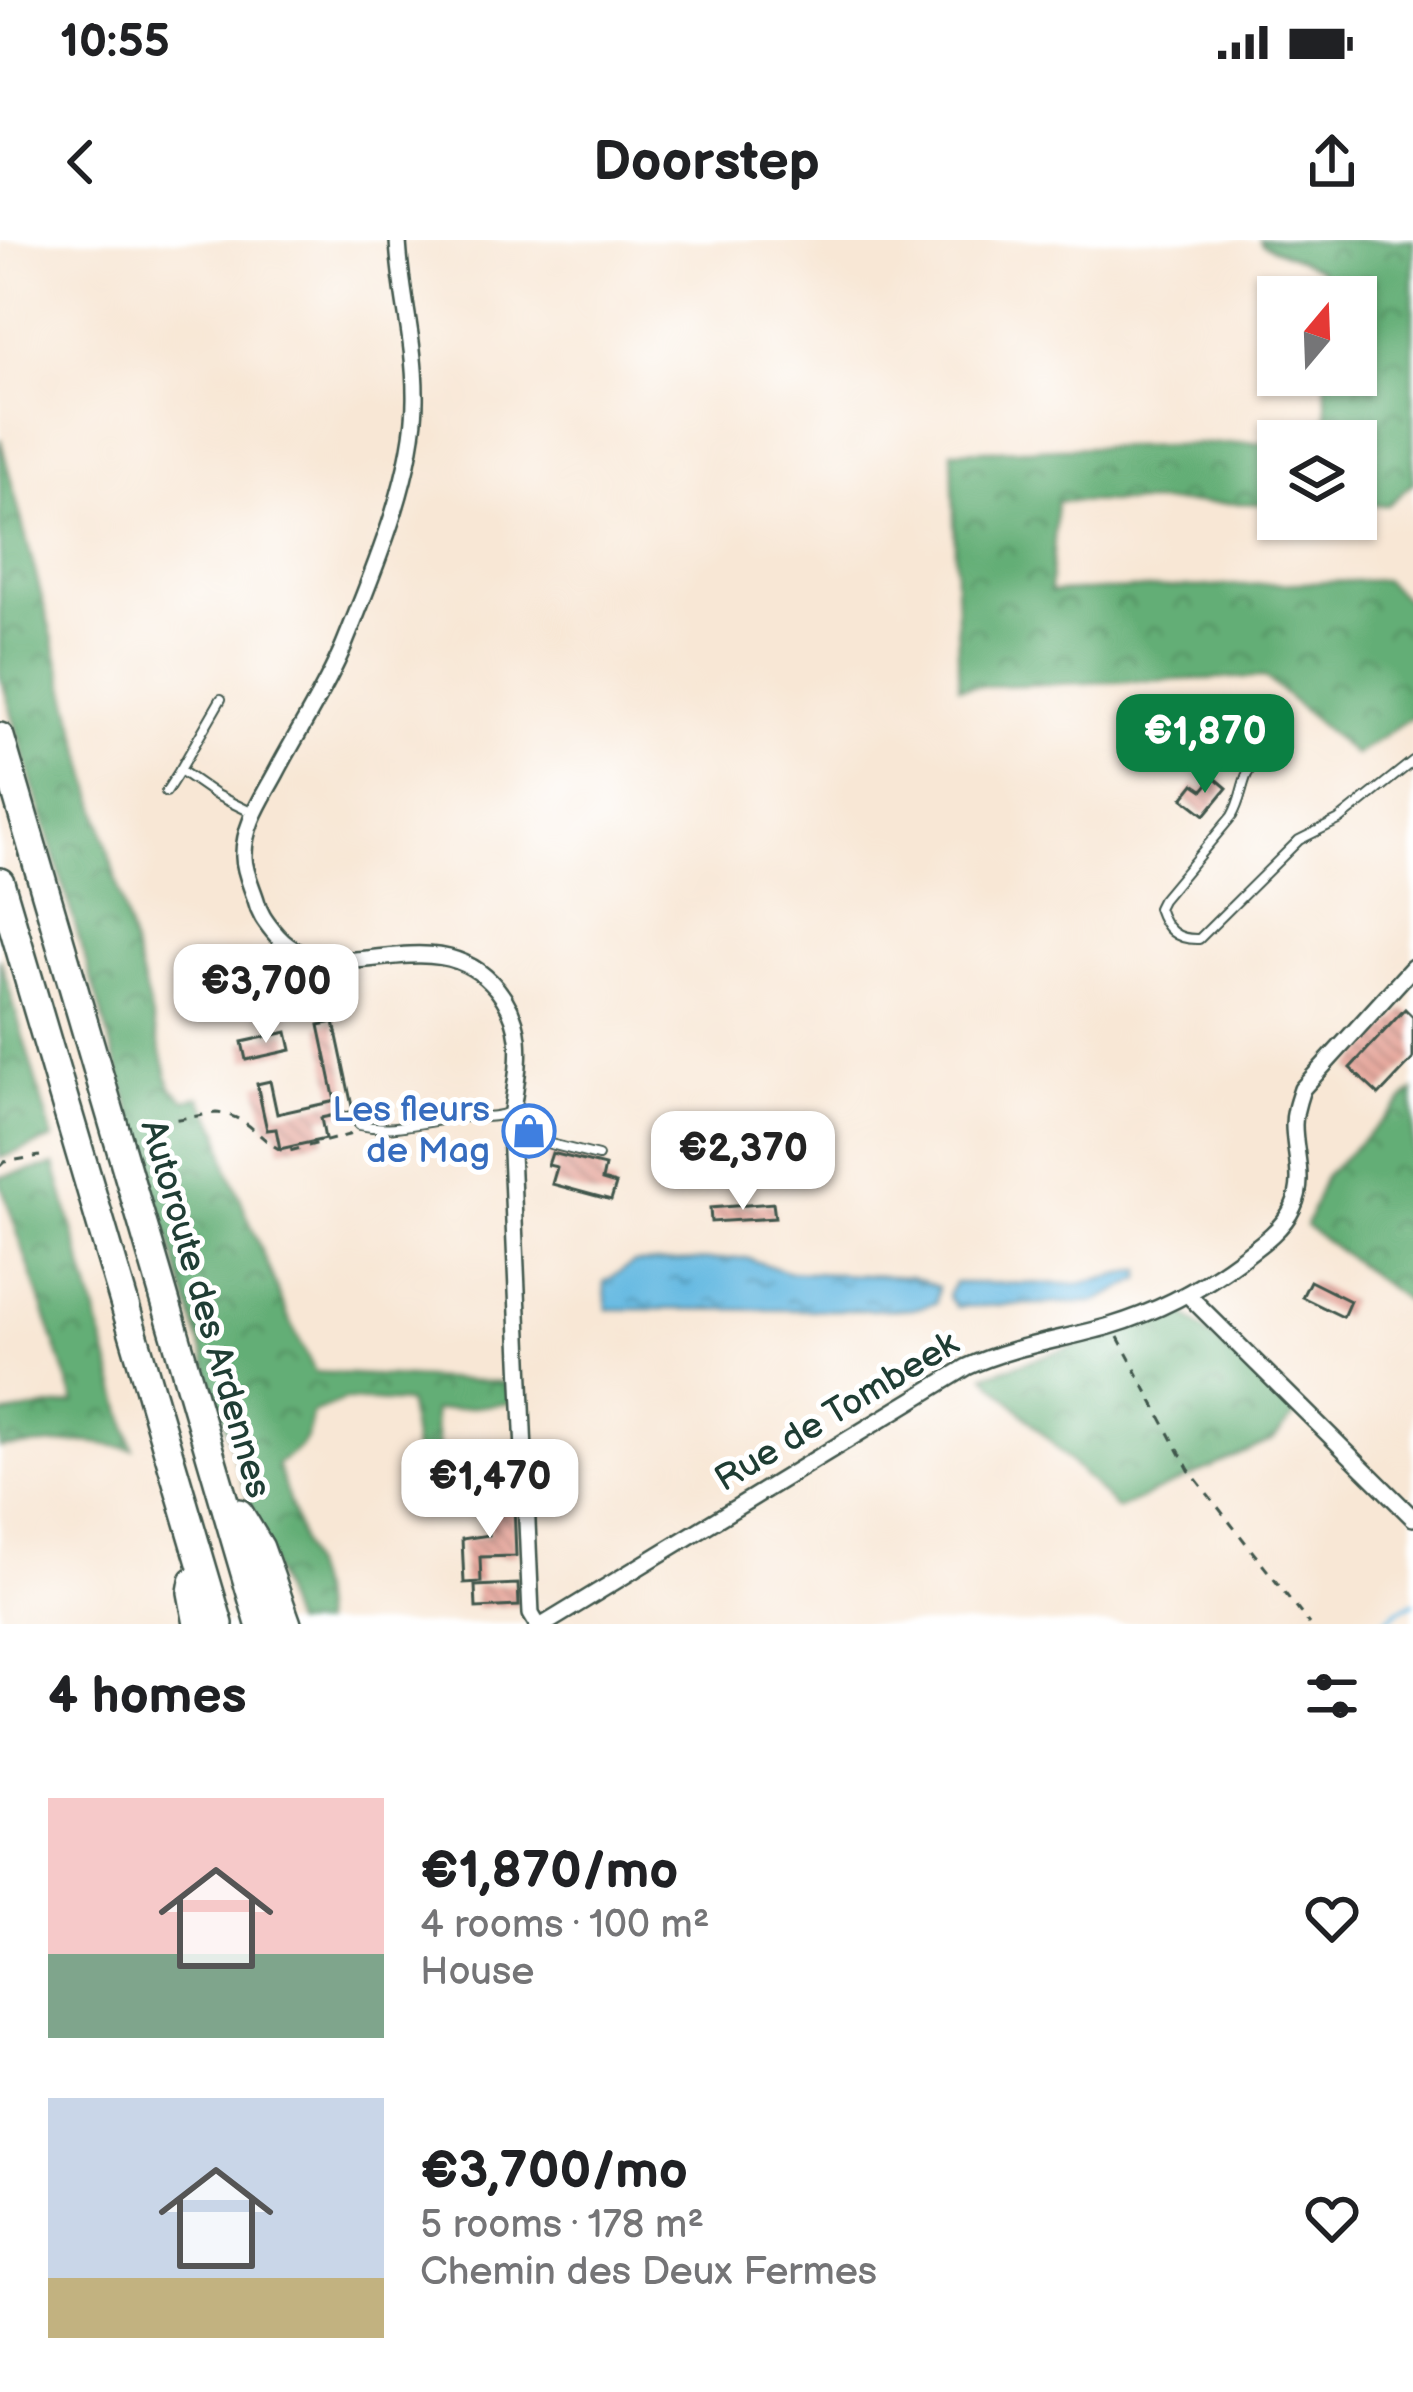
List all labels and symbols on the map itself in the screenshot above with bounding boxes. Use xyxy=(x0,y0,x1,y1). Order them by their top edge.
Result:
north arrow xyxy=(1257,276,1377,396)
pin: €1,870 xyxy=(1107,694,1303,796)
pin: €3,700 xyxy=(168,944,364,1046)
place label: Les fleurs de Mag xyxy=(332,1089,490,1173)
shop icon: Les fleurs de Mag xyxy=(501,1103,557,1159)
pin: €2,370 xyxy=(645,1111,841,1213)
street label: Autoroute des Ardennes xyxy=(130,1115,280,1503)
street label: Rue de Tombeek xyxy=(707,1322,967,1502)
pin: €1,470 xyxy=(392,1439,588,1541)

